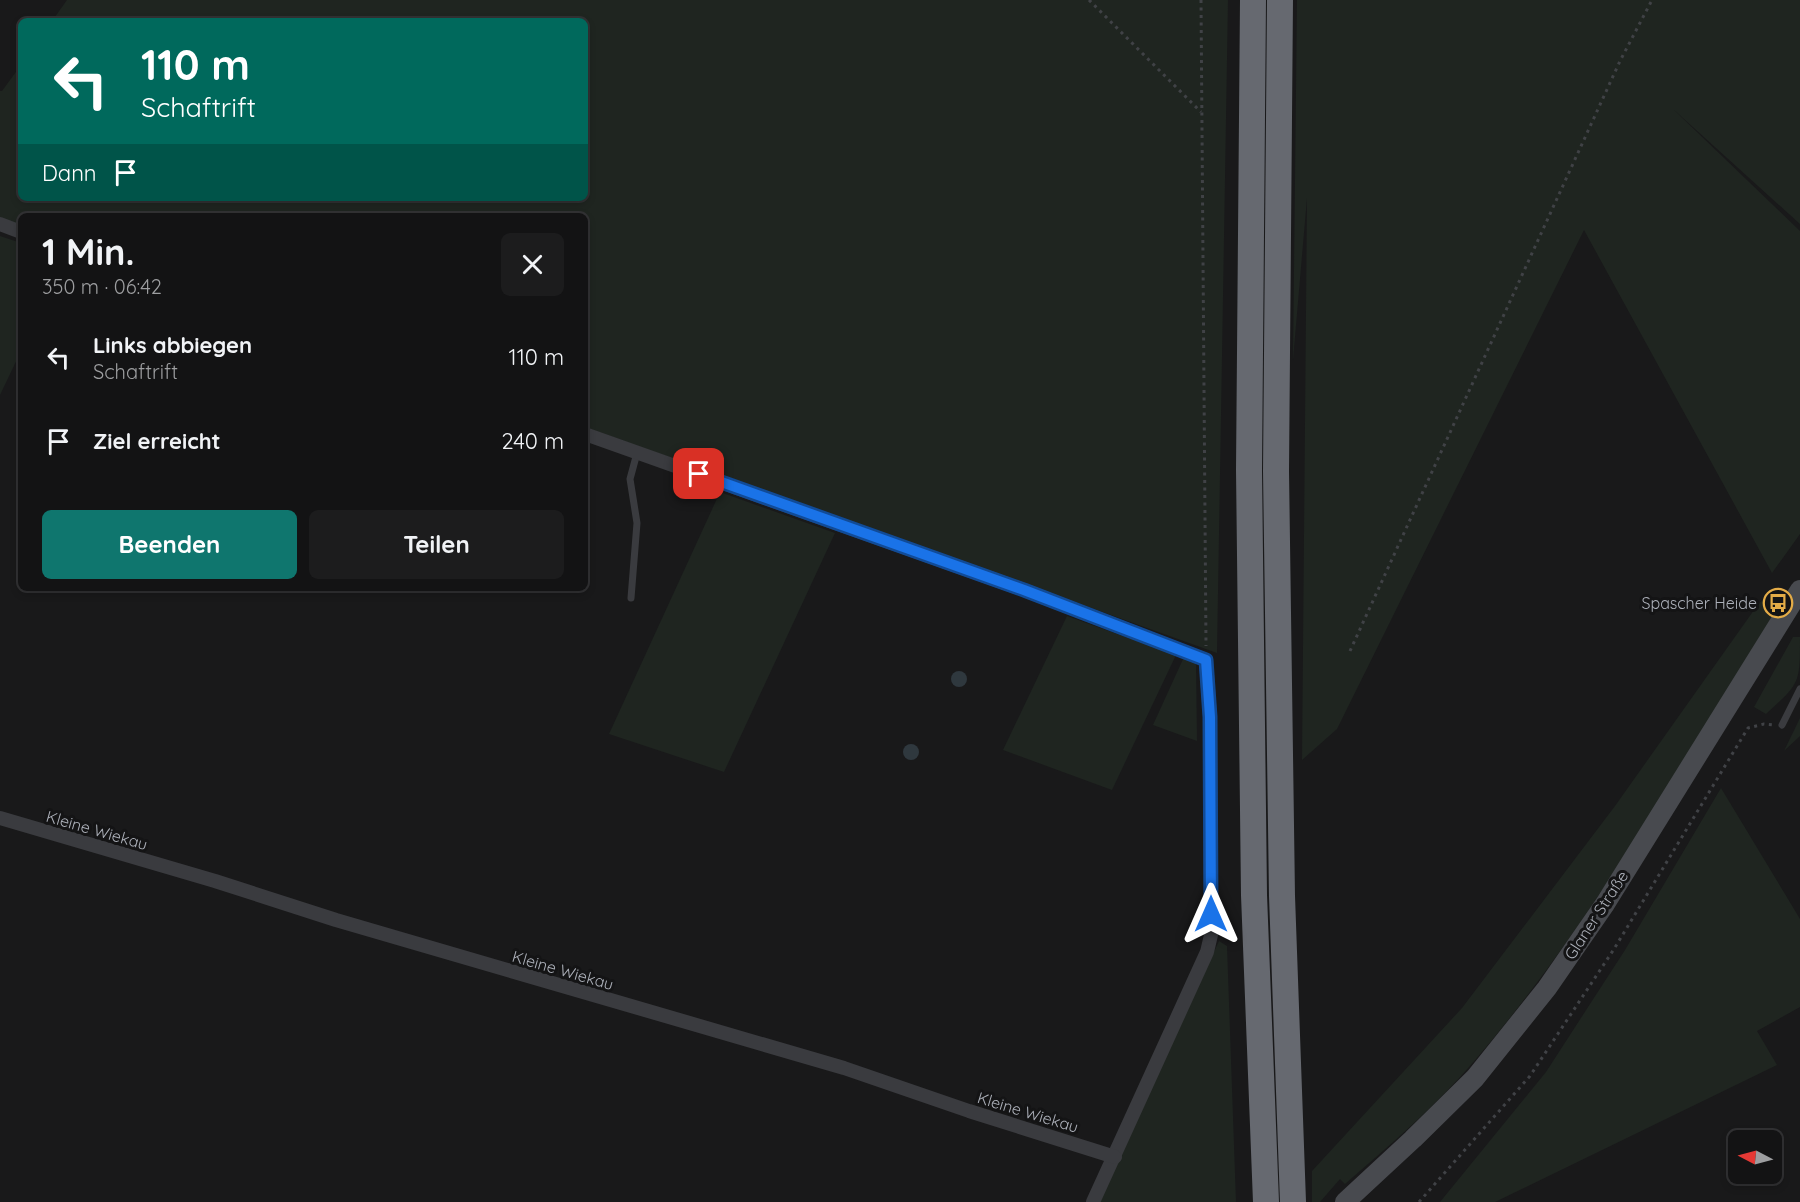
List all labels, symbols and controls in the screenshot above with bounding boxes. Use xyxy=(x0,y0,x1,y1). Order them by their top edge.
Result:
text: 110 m xyxy=(141,38,250,91)
icon: left xyxy=(42,42,120,120)
text: Schaftrift xyxy=(141,90,256,124)
icon: arrive xyxy=(109,156,142,189)
text: Dann xyxy=(42,159,97,187)
text: 1 Min. xyxy=(42,229,134,274)
button: close xyxy=(501,233,564,296)
text: 350 m · 06:42 xyxy=(42,274,162,299)
text: Links abbiegen xyxy=(93,331,252,359)
icon: left xyxy=(42,341,75,374)
text: 110 m xyxy=(509,343,564,371)
text: Schaftrift xyxy=(93,359,178,384)
icon: arrive xyxy=(42,425,75,458)
text: Ziel erreicht xyxy=(93,427,221,455)
text: 240 m xyxy=(501,427,564,455)
pin xyxy=(673,448,724,499)
icon: arrive xyxy=(682,457,715,490)
button: Beenden xyxy=(42,510,297,579)
button: Teilen xyxy=(309,510,564,579)
bus stop icon: Spascher Heide xyxy=(1762,587,1794,619)
place label: Spascher Heide xyxy=(1641,593,1757,613)
street label: Kleine Wiekau xyxy=(44,806,150,854)
street label: Glaner Straße xyxy=(1560,867,1632,963)
position arrow xyxy=(1179,882,1243,946)
street label: Kleine Wiekau xyxy=(510,946,616,994)
street label: Kleine Wiekau xyxy=(975,1087,1081,1137)
north arrow xyxy=(1728,1130,1782,1184)
map controls xyxy=(1728,1130,1782,1184)

